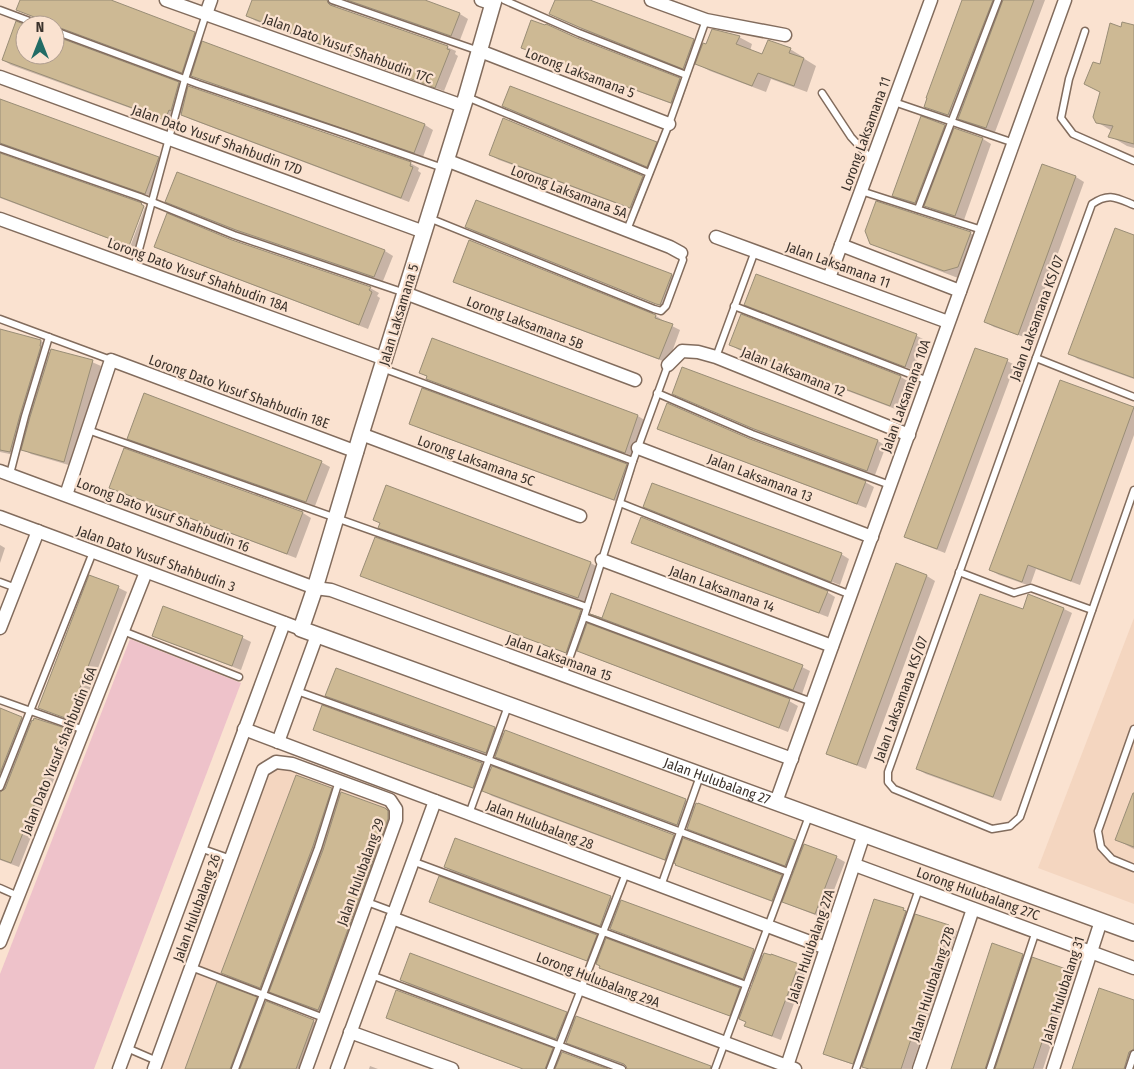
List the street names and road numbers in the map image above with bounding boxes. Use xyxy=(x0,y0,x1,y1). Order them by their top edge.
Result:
street label: Jalan Dato Yusuf Shahbudin 17C xyxy=(261,10,435,88)
street label: Lorong Laksamana 5 xyxy=(523,44,637,102)
street label: Lorong Laksamana 11 xyxy=(837,75,895,193)
street label: Jalan Dato Yusuf Shahbudin 17D xyxy=(129,101,305,179)
street label: Lorong Laksamana 5A xyxy=(508,162,630,222)
street label: Lorong Dato Yusuf Shahbudin 18A xyxy=(105,234,292,316)
street label: Jalan Laksamana 11 xyxy=(784,238,892,292)
street label: Jalan Laksamana KS/07 xyxy=(1006,253,1068,383)
street label: Jalan Laksamana 5 xyxy=(375,262,423,368)
street label: Lorong Laksamana 5B xyxy=(464,293,586,353)
street label: Jalan Laksamana 10A xyxy=(878,337,935,455)
street label: Jalan Laksamana 12 xyxy=(739,343,847,401)
street label: Lorong Dato Yusuf Shahbudin 18E xyxy=(146,351,332,433)
street label: Lorong Laksamana 5C xyxy=(415,432,537,490)
street label: Jalan Laksamana 13 xyxy=(705,450,815,506)
street label: Lorong Dato Yusuf Shahbudin 16 xyxy=(74,474,252,556)
street label: Jalan Dato Yusuf Shahbudin 3 xyxy=(74,522,238,596)
street label: Jalan Laksamana 14 xyxy=(667,562,777,616)
street label: Jalan Laksamana 15 xyxy=(504,631,614,685)
street label: Jalan Laksamana KS/07 xyxy=(870,634,932,764)
street label: Jalan Dato Yusuf shahbudin 16A xyxy=(17,664,101,838)
street label: Jalan Hulubalang 27 xyxy=(662,754,773,808)
street label: Jalan Hulubalang 28 xyxy=(484,797,596,853)
street label: Jalan Hulubalang 29 xyxy=(334,816,388,928)
street label: Jalan Hulubalang 26 xyxy=(170,852,224,964)
street label: Lorong Hulubalang 27C xyxy=(914,864,1042,924)
street label: Jalan Hulubalang 27A xyxy=(784,886,839,1005)
street label: Jalan Hulubalang 27B xyxy=(905,924,959,1044)
street label: Jalan Hulubalang 31 xyxy=(1038,934,1088,1046)
street label: Lorong Hulubalang 29A xyxy=(534,949,663,1012)

